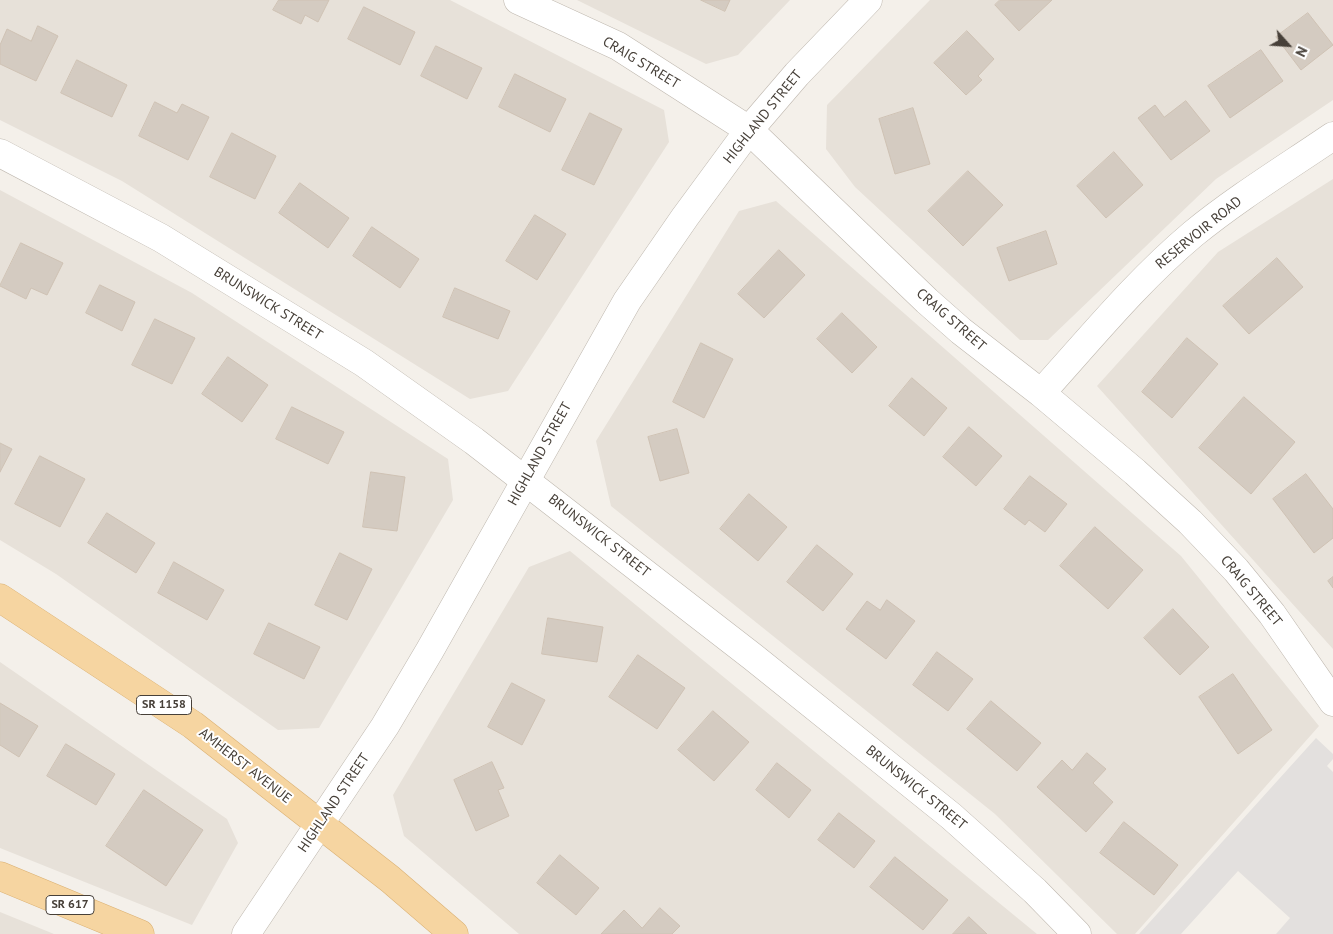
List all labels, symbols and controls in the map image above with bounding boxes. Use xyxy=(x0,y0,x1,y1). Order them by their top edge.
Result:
north arrow xyxy=(1263,20,1313,70)
street label: CRAIG STREET xyxy=(599,33,683,93)
text: N xyxy=(1291,43,1312,60)
street label: HIGHLAND STREET xyxy=(720,67,806,167)
street label: RESERVOIR ROAD xyxy=(1153,193,1245,273)
street label: BRUNSWICK STREET xyxy=(211,264,325,344)
street label: CRAIG STREET xyxy=(913,285,989,355)
street label: HIGHLAND STREET xyxy=(505,399,575,509)
street label: BRUNSWICK STREET xyxy=(545,491,653,581)
street label: CRAIG STREET xyxy=(1217,552,1285,630)
road number: SR 1158 xyxy=(136,696,192,714)
street label: AMHERST AVENUE xyxy=(195,725,295,807)
street label: BRUNSWICK STREET xyxy=(862,742,970,834)
street label: HIGHLAND STREET xyxy=(295,750,373,856)
road number: SR 617 xyxy=(46,896,94,914)

